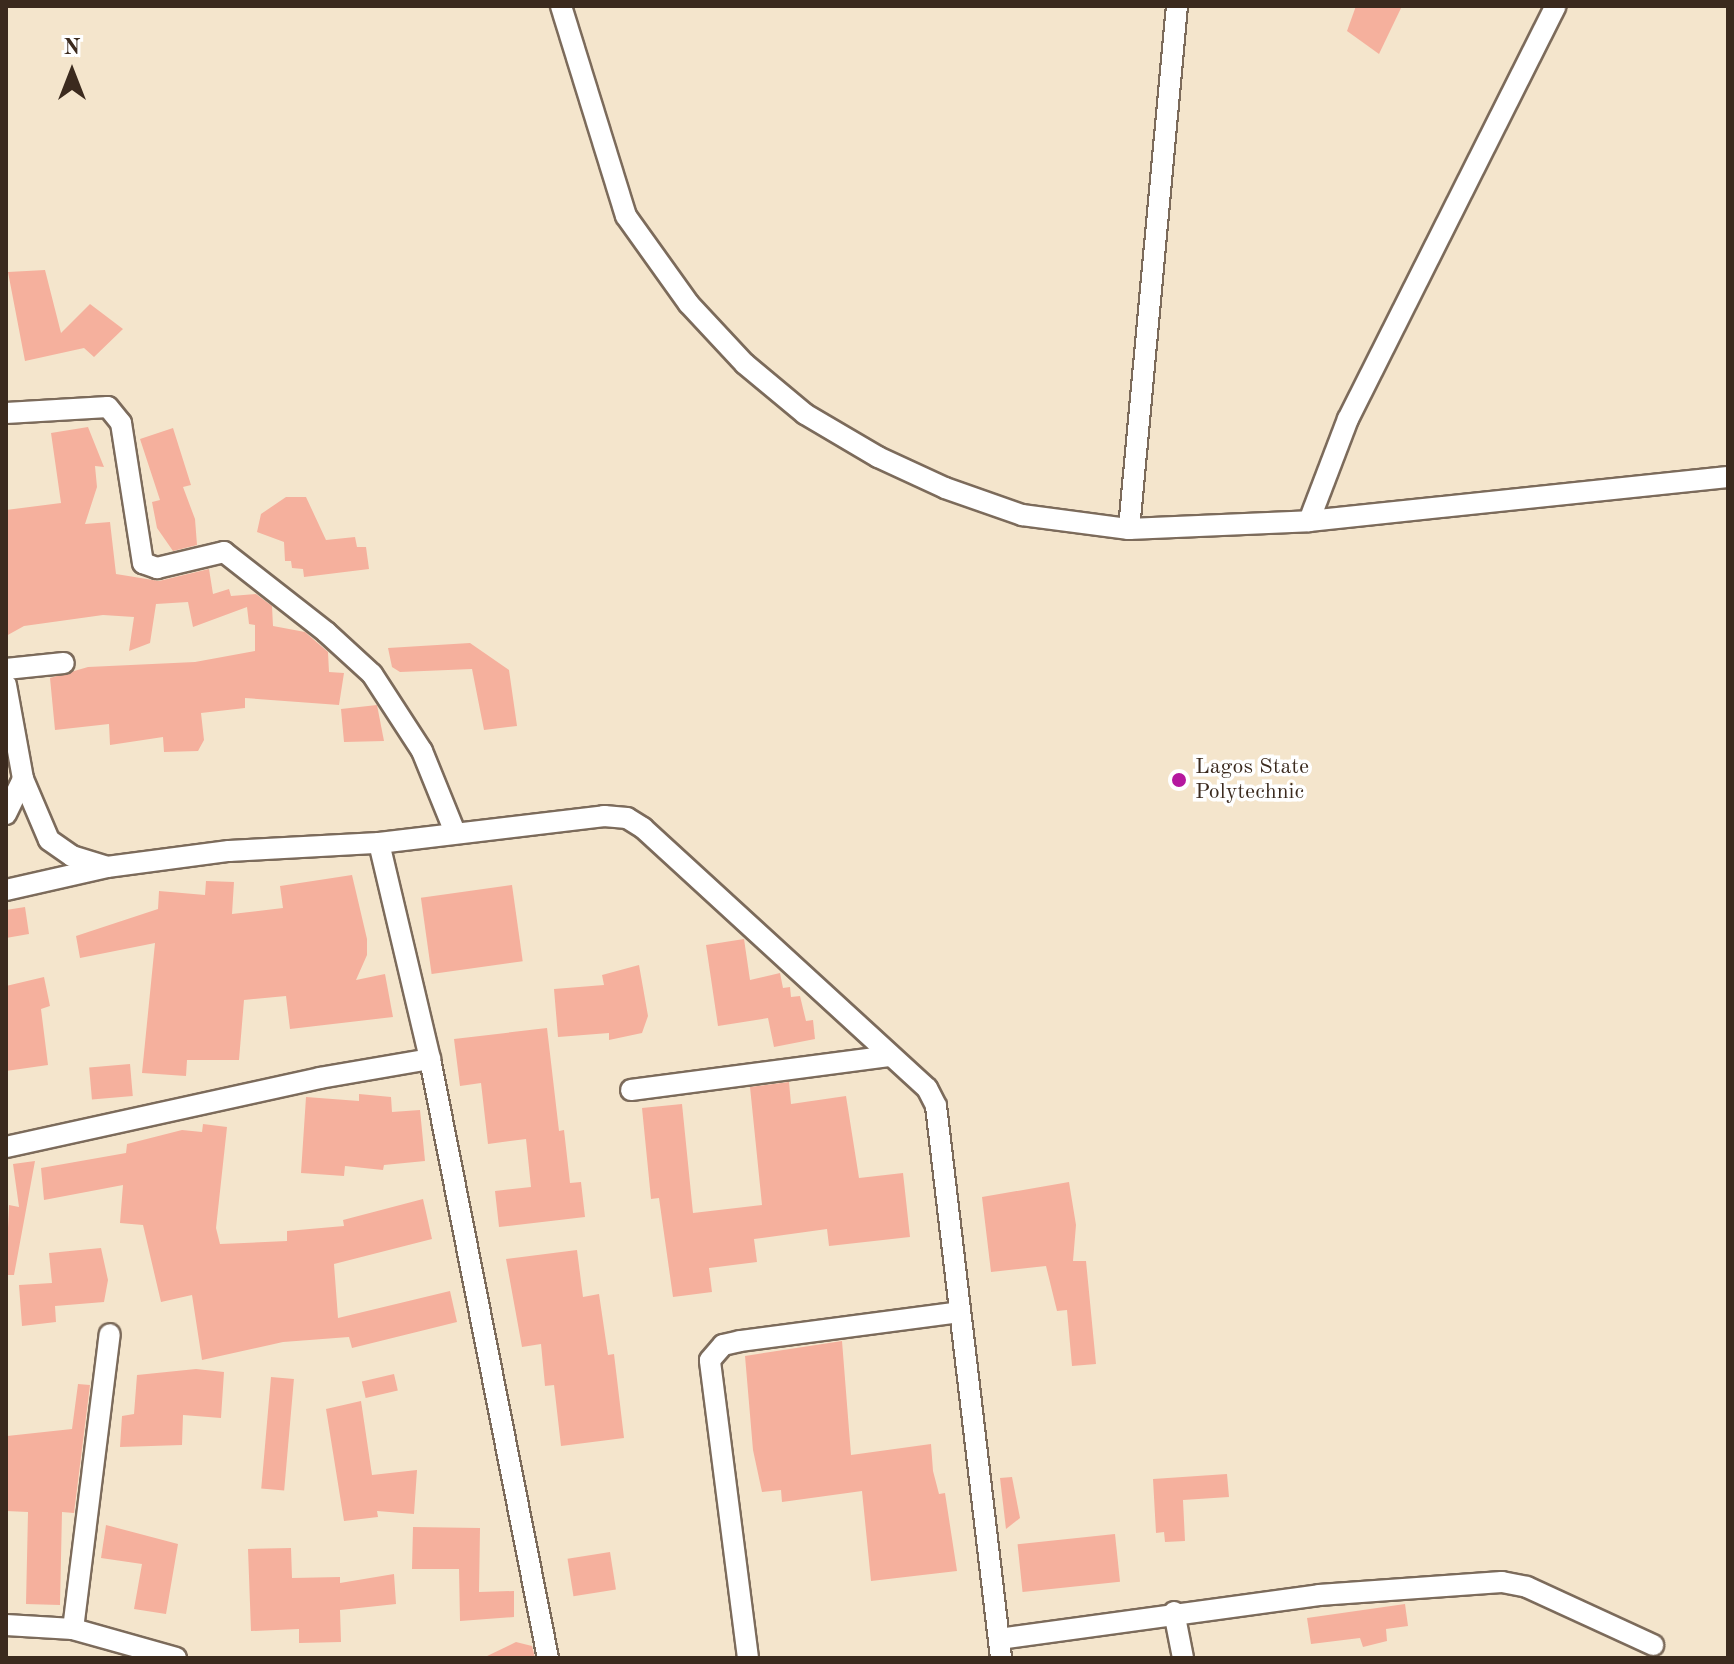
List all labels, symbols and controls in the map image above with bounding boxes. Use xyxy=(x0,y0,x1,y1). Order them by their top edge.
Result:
north arrow xyxy=(32,32,112,112)
text: N xyxy=(64,37,80,59)
place label: Lagos State Polytechnic xyxy=(1195,754,1309,806)
marker: Lagos State Polytechnic xyxy=(1170,771,1188,789)

